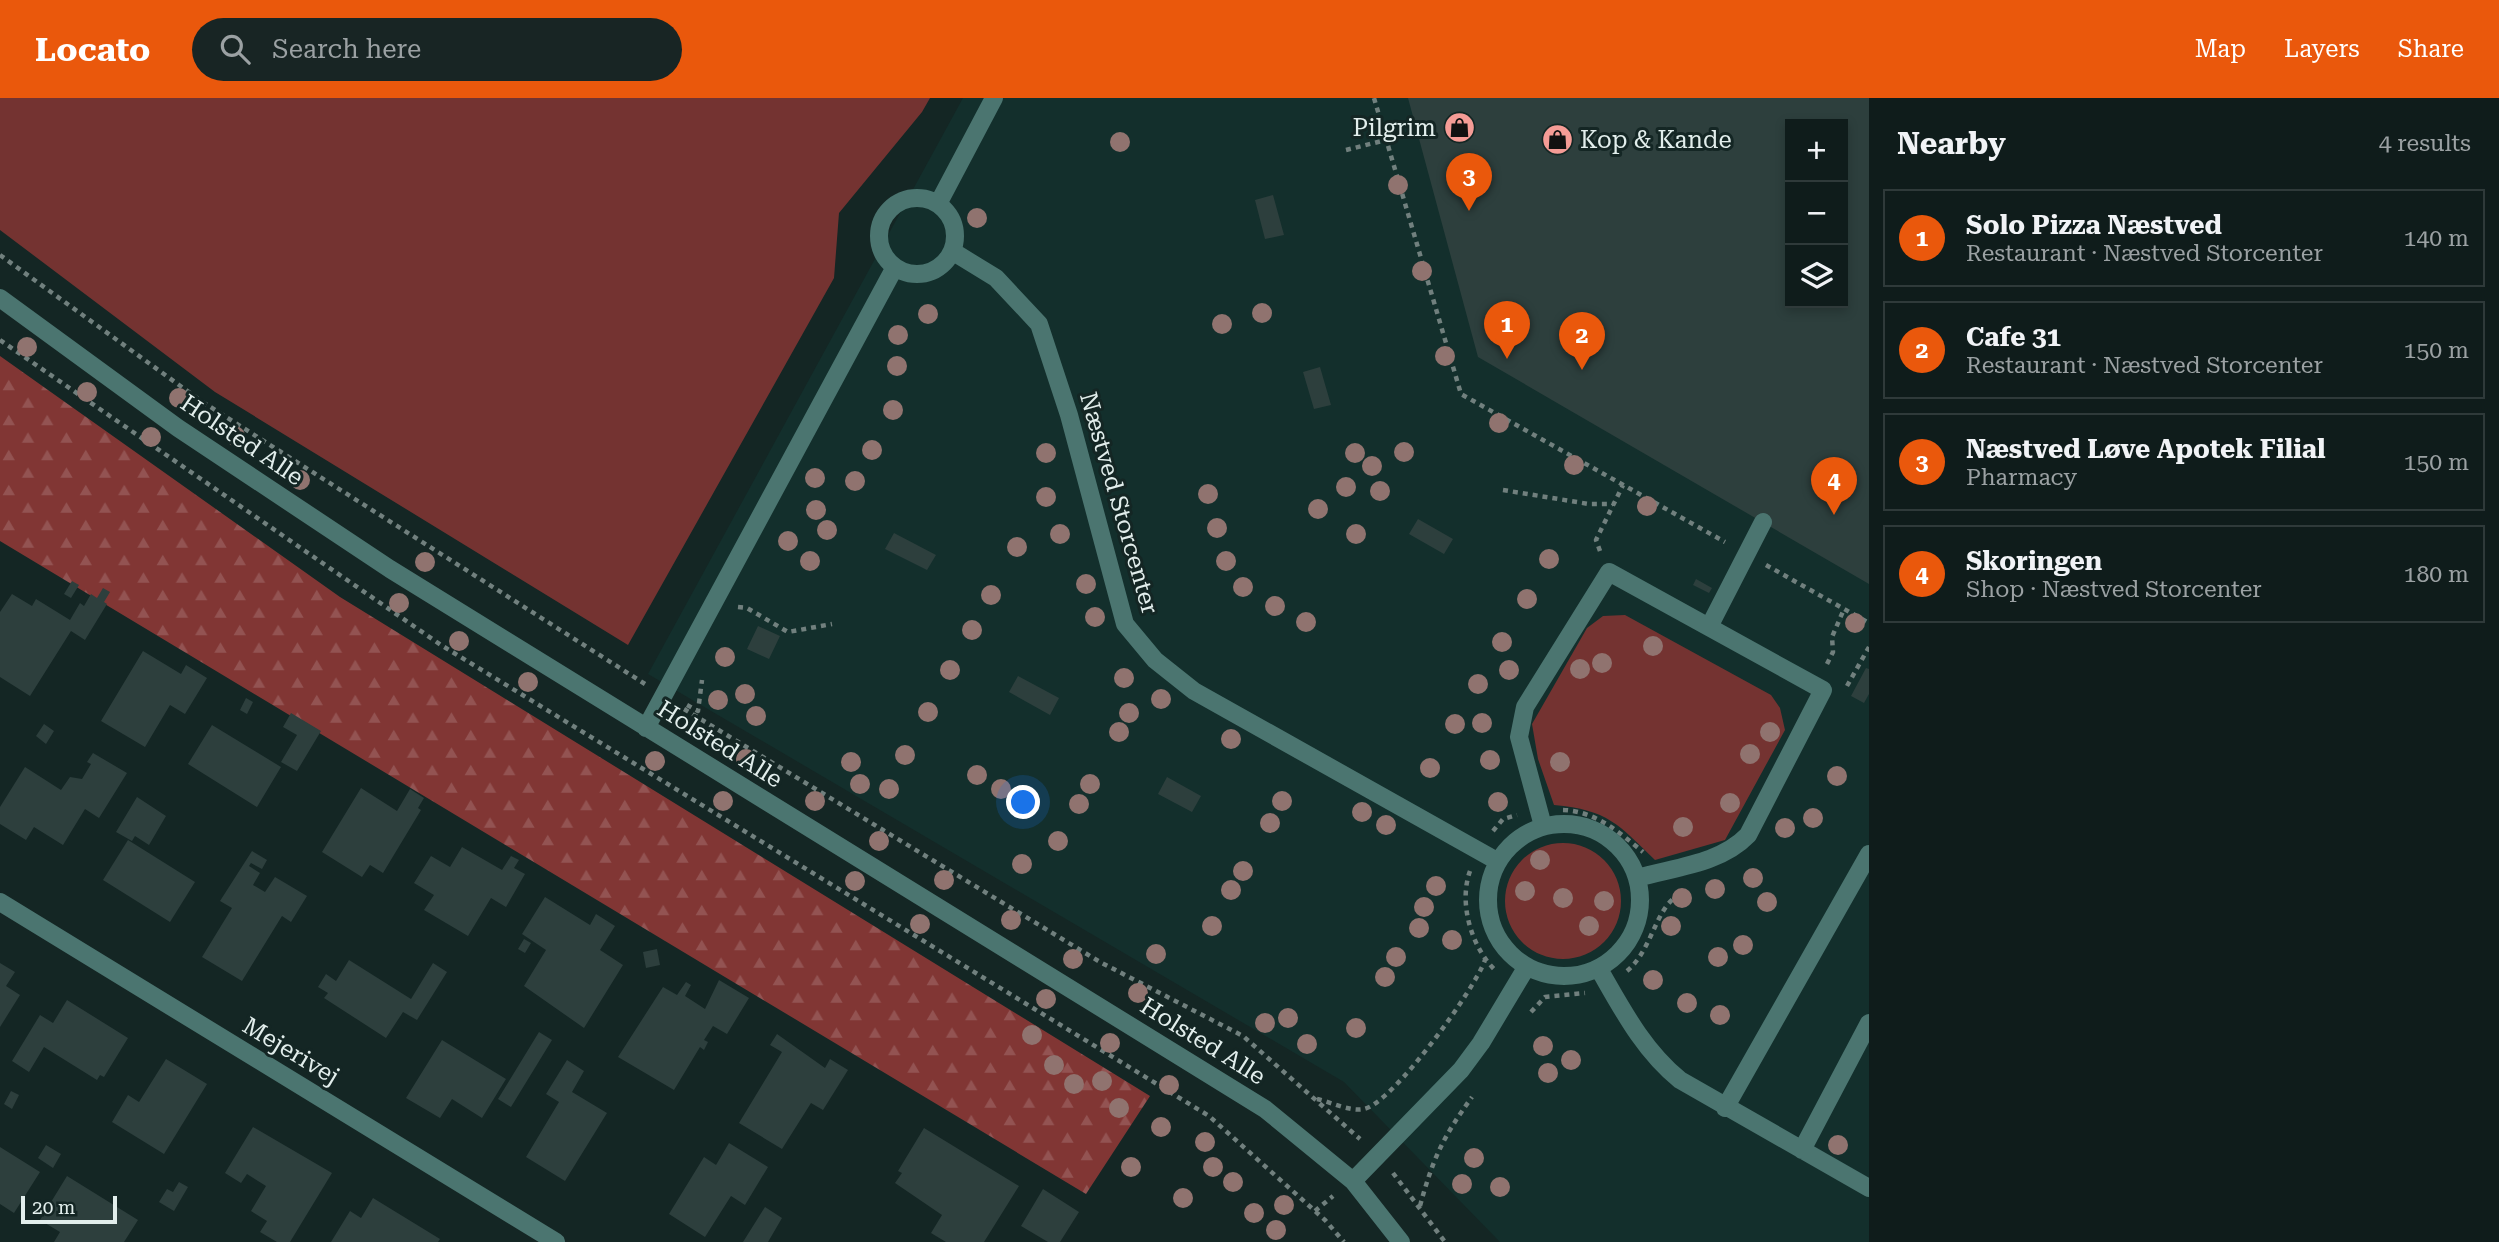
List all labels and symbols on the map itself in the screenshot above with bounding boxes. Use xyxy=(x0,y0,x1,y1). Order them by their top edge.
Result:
shop icon: Pilgrim xyxy=(1442,111,1476,145)
place label: Pilgrim xyxy=(1352,114,1436,142)
shop icon: Kop & Kande xyxy=(1540,123,1574,157)
place label: Kop & Kande xyxy=(1580,126,1732,154)
pin: 3 xyxy=(1446,153,1492,211)
pin: 1 xyxy=(1484,301,1530,359)
pin: 2 xyxy=(1559,312,1605,370)
street label: Holsted Alle xyxy=(175,389,309,491)
street label: Næstved Storcenter xyxy=(1074,389,1164,617)
pin: 4 xyxy=(1811,457,1857,515)
street label: Holsted Alle xyxy=(652,695,788,793)
your location xyxy=(1006,785,1040,819)
street label: Holsted Alle xyxy=(1135,992,1271,1090)
street label: Mejerivej xyxy=(238,1011,344,1091)
scale bar xyxy=(21,1193,117,1225)

